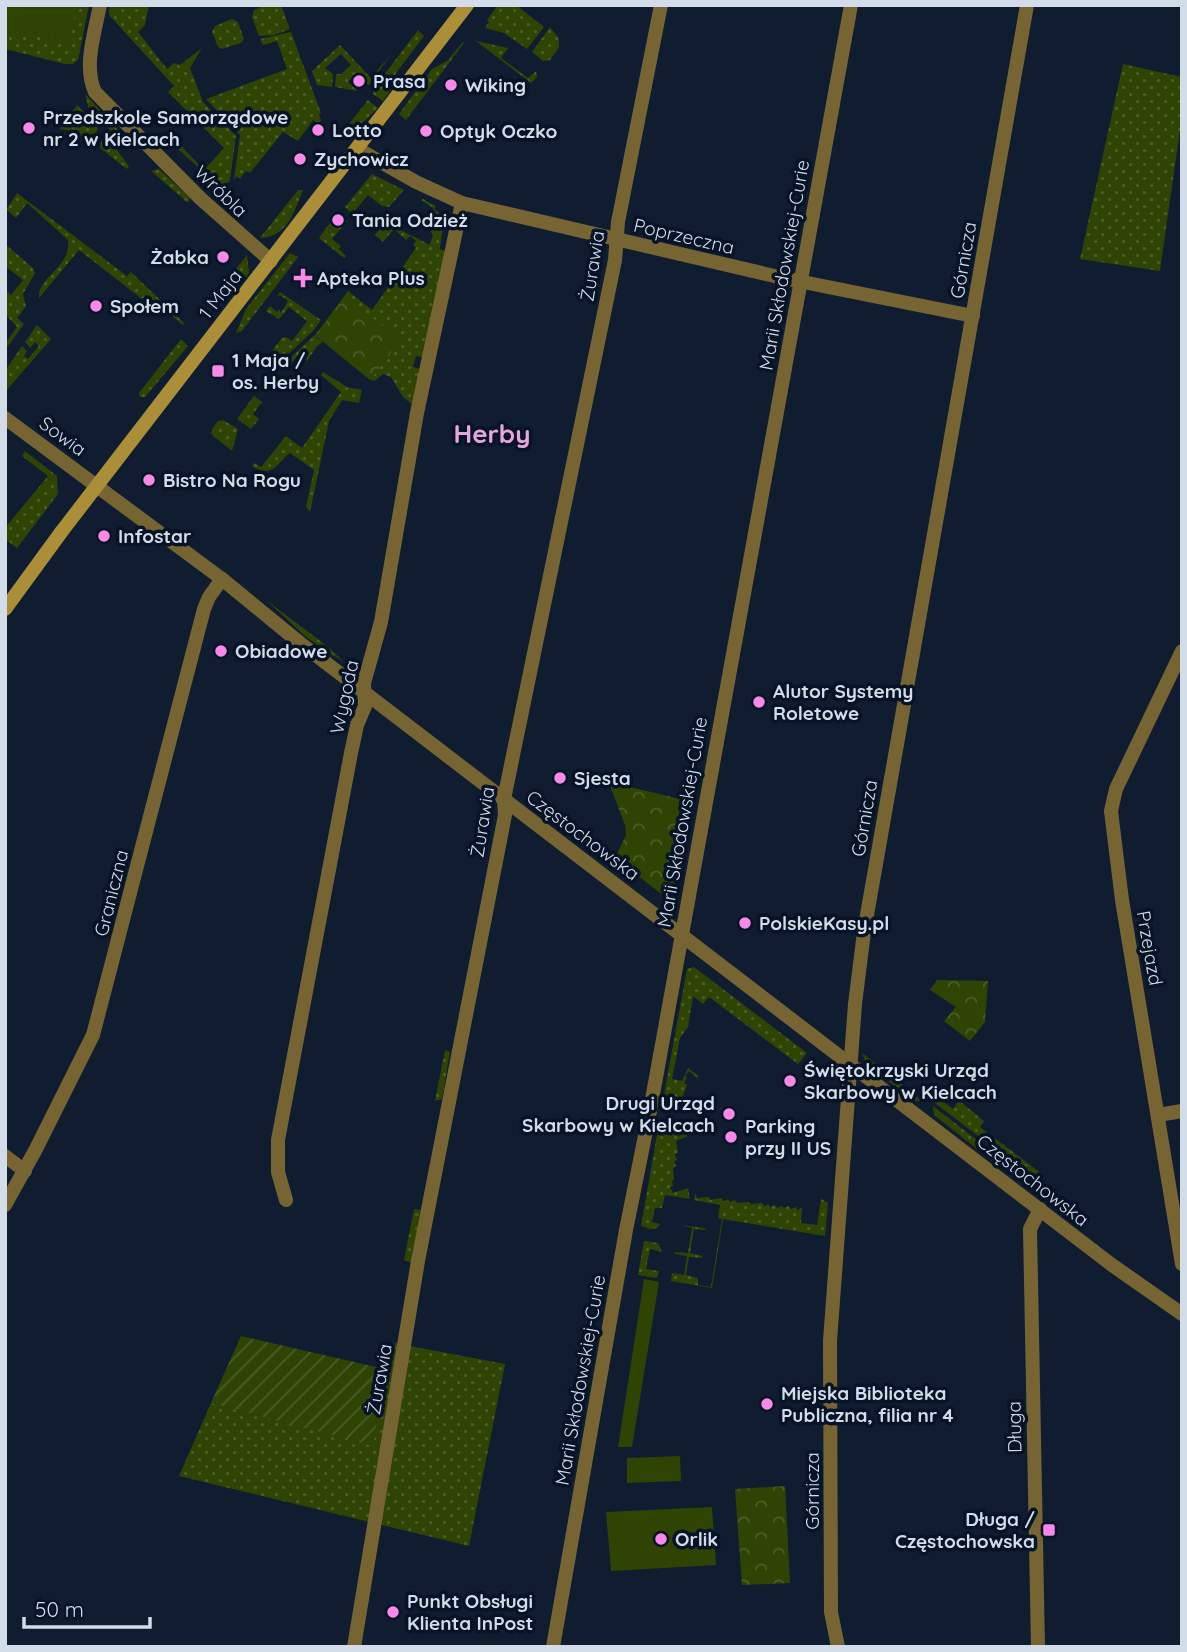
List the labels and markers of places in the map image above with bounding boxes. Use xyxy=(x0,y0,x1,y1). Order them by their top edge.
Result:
place label: Prasa xyxy=(373,69,426,93)
marker: Prasa xyxy=(351,73,367,89)
place label: Wiking xyxy=(465,73,526,97)
marker: Wiking xyxy=(443,77,459,93)
place label: Przedszkole Samorządowe nr 2 w Kielcach xyxy=(43,105,289,151)
place label: Lotto xyxy=(332,118,382,142)
place label: Optyk Oczko xyxy=(440,119,557,143)
marker: Przedszkole Samorządowe nr 2 w Kielcach xyxy=(21,120,37,136)
marker: Lotto xyxy=(310,122,326,138)
marker: Optyk Oczko xyxy=(418,123,434,139)
place label: Zychowicz xyxy=(314,147,408,171)
marker: Zychowicz xyxy=(292,151,308,167)
place label: Tania Odzież xyxy=(352,208,468,232)
marker: Tania Odzież xyxy=(330,212,346,228)
place label: Żabka xyxy=(150,245,209,269)
marker: Żabka xyxy=(215,249,231,265)
place label: Apteka Plus xyxy=(317,266,425,290)
marker: Apteka Plus xyxy=(295,270,311,286)
place label: Społem xyxy=(110,294,179,318)
marker: Społem xyxy=(88,298,104,314)
place label: 1 Maja / os. Herby xyxy=(232,348,319,394)
marker: 1 Maja / os. Herby xyxy=(210,363,226,379)
place label: Bistro Na Rogu xyxy=(163,468,301,492)
marker: Bistro Na Rogu xyxy=(141,472,157,488)
place label: Infostar xyxy=(118,524,191,548)
marker: Infostar xyxy=(96,528,112,544)
place label: Obiadowe xyxy=(235,639,327,663)
marker: Obiadowe xyxy=(213,643,229,659)
place label: Alutor Systemy Roletowe xyxy=(773,679,913,725)
marker: Alutor Systemy Roletowe xyxy=(751,694,767,710)
place label: Sjesta xyxy=(574,766,631,790)
marker: Sjesta xyxy=(552,770,568,786)
place label: PolskieKasy.pl xyxy=(759,911,889,935)
marker: PolskieKasy.pl xyxy=(737,915,753,931)
place label: Świętokrzyski Urząd Skarbowy w Kielcach xyxy=(804,1058,997,1104)
marker: Świętokrzyski Urząd Skarbowy w Kielcach xyxy=(782,1073,798,1089)
place label: Drugi Urząd Skarbowy w Kielcach xyxy=(522,1091,715,1137)
marker: Drugi Urząd Skarbowy w Kielcach xyxy=(721,1106,737,1122)
place label: Parking przy II US xyxy=(745,1114,831,1160)
marker: Parking przy II US xyxy=(723,1129,739,1145)
place label: Miejska Biblioteka Publiczna, filia nr 4 xyxy=(781,1381,954,1427)
marker: Miejska Biblioteka Publiczna, filia nr 4 xyxy=(759,1396,775,1412)
place label: Długa / Częstochowska xyxy=(895,1507,1035,1553)
marker: Długa / Częstochowska xyxy=(1041,1522,1057,1538)
place label: Orlik xyxy=(675,1527,718,1551)
marker: Orlik xyxy=(653,1531,669,1547)
place label: Punkt Obsługi Klienta InPost xyxy=(407,1589,533,1635)
marker: Punkt Obsługi Klienta InPost xyxy=(385,1604,401,1620)

